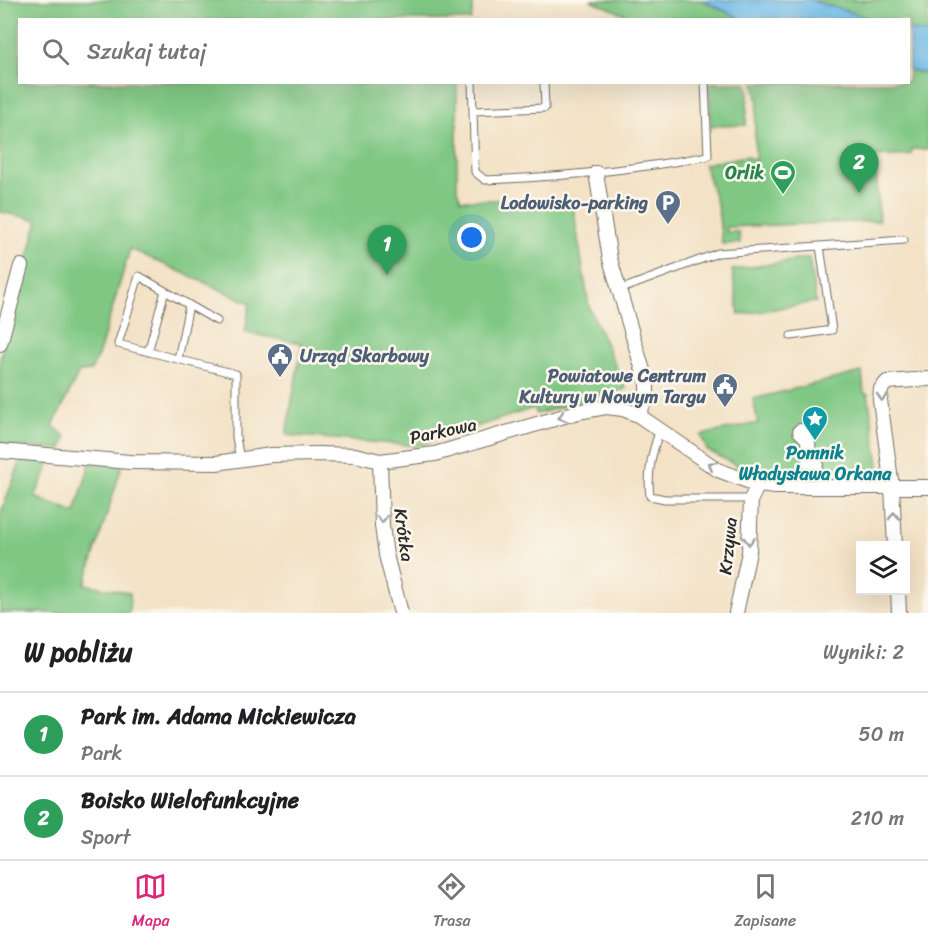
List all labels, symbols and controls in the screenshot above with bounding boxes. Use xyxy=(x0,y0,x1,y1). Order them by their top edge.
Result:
search box xyxy=(18,18,910,84)
text: Szukaj tutaj xyxy=(87,32,206,71)
icon: search xyxy=(39,35,72,68)
pin: 2 xyxy=(840,144,878,193)
place label: Orlik xyxy=(725,157,764,189)
sports icon: Orlik xyxy=(768,158,798,196)
place label: Lodowisko-parking xyxy=(501,187,648,219)
parking icon: Lodowisko-parking xyxy=(653,188,683,226)
your location xyxy=(457,223,486,252)
pin: 1 xyxy=(368,226,406,275)
place label: Urząd Skarbowy xyxy=(300,340,430,372)
public building icon: Urząd Skarbowy xyxy=(265,341,295,379)
place label: Powiatowe Centrum Kultury w Nowym Targu xyxy=(518,360,706,413)
public building icon: Powiatowe Centrum Kultury w Nowym Targu xyxy=(710,371,740,409)
one-way arrow xyxy=(875,393,888,402)
place icon: Pomnik Władysława Orkana xyxy=(800,404,830,442)
street label: Parkowa xyxy=(407,408,479,454)
one-way arrow xyxy=(557,410,568,422)
place label: Pomnik Władysława Orkana xyxy=(739,437,892,490)
one-way arrow xyxy=(708,461,718,473)
street label: Krótka xyxy=(384,506,424,564)
one-way arrow xyxy=(887,512,900,521)
one-way arrow xyxy=(375,515,388,524)
street label: Krzywa xyxy=(709,516,747,576)
one-way arrow xyxy=(743,537,756,546)
map controls xyxy=(856,541,910,595)
button: layers xyxy=(856,541,910,595)
text: W pobliżu xyxy=(24,629,133,675)
text: Wyniki: 2 xyxy=(823,635,904,670)
text: Park im. Adama Mickiewicza xyxy=(81,697,356,736)
text: 1 xyxy=(39,717,48,752)
text: 50 m xyxy=(859,717,904,752)
text: Park xyxy=(81,736,122,771)
text: Boisko Wielofunkcyjne xyxy=(81,781,299,820)
text: 2 xyxy=(38,801,49,836)
text: 210 m xyxy=(851,801,904,836)
text: Sport xyxy=(81,820,131,855)
tab: Mapa xyxy=(132,870,169,935)
tab: Trasa xyxy=(433,870,471,935)
tab: Zapisane xyxy=(734,870,796,935)

